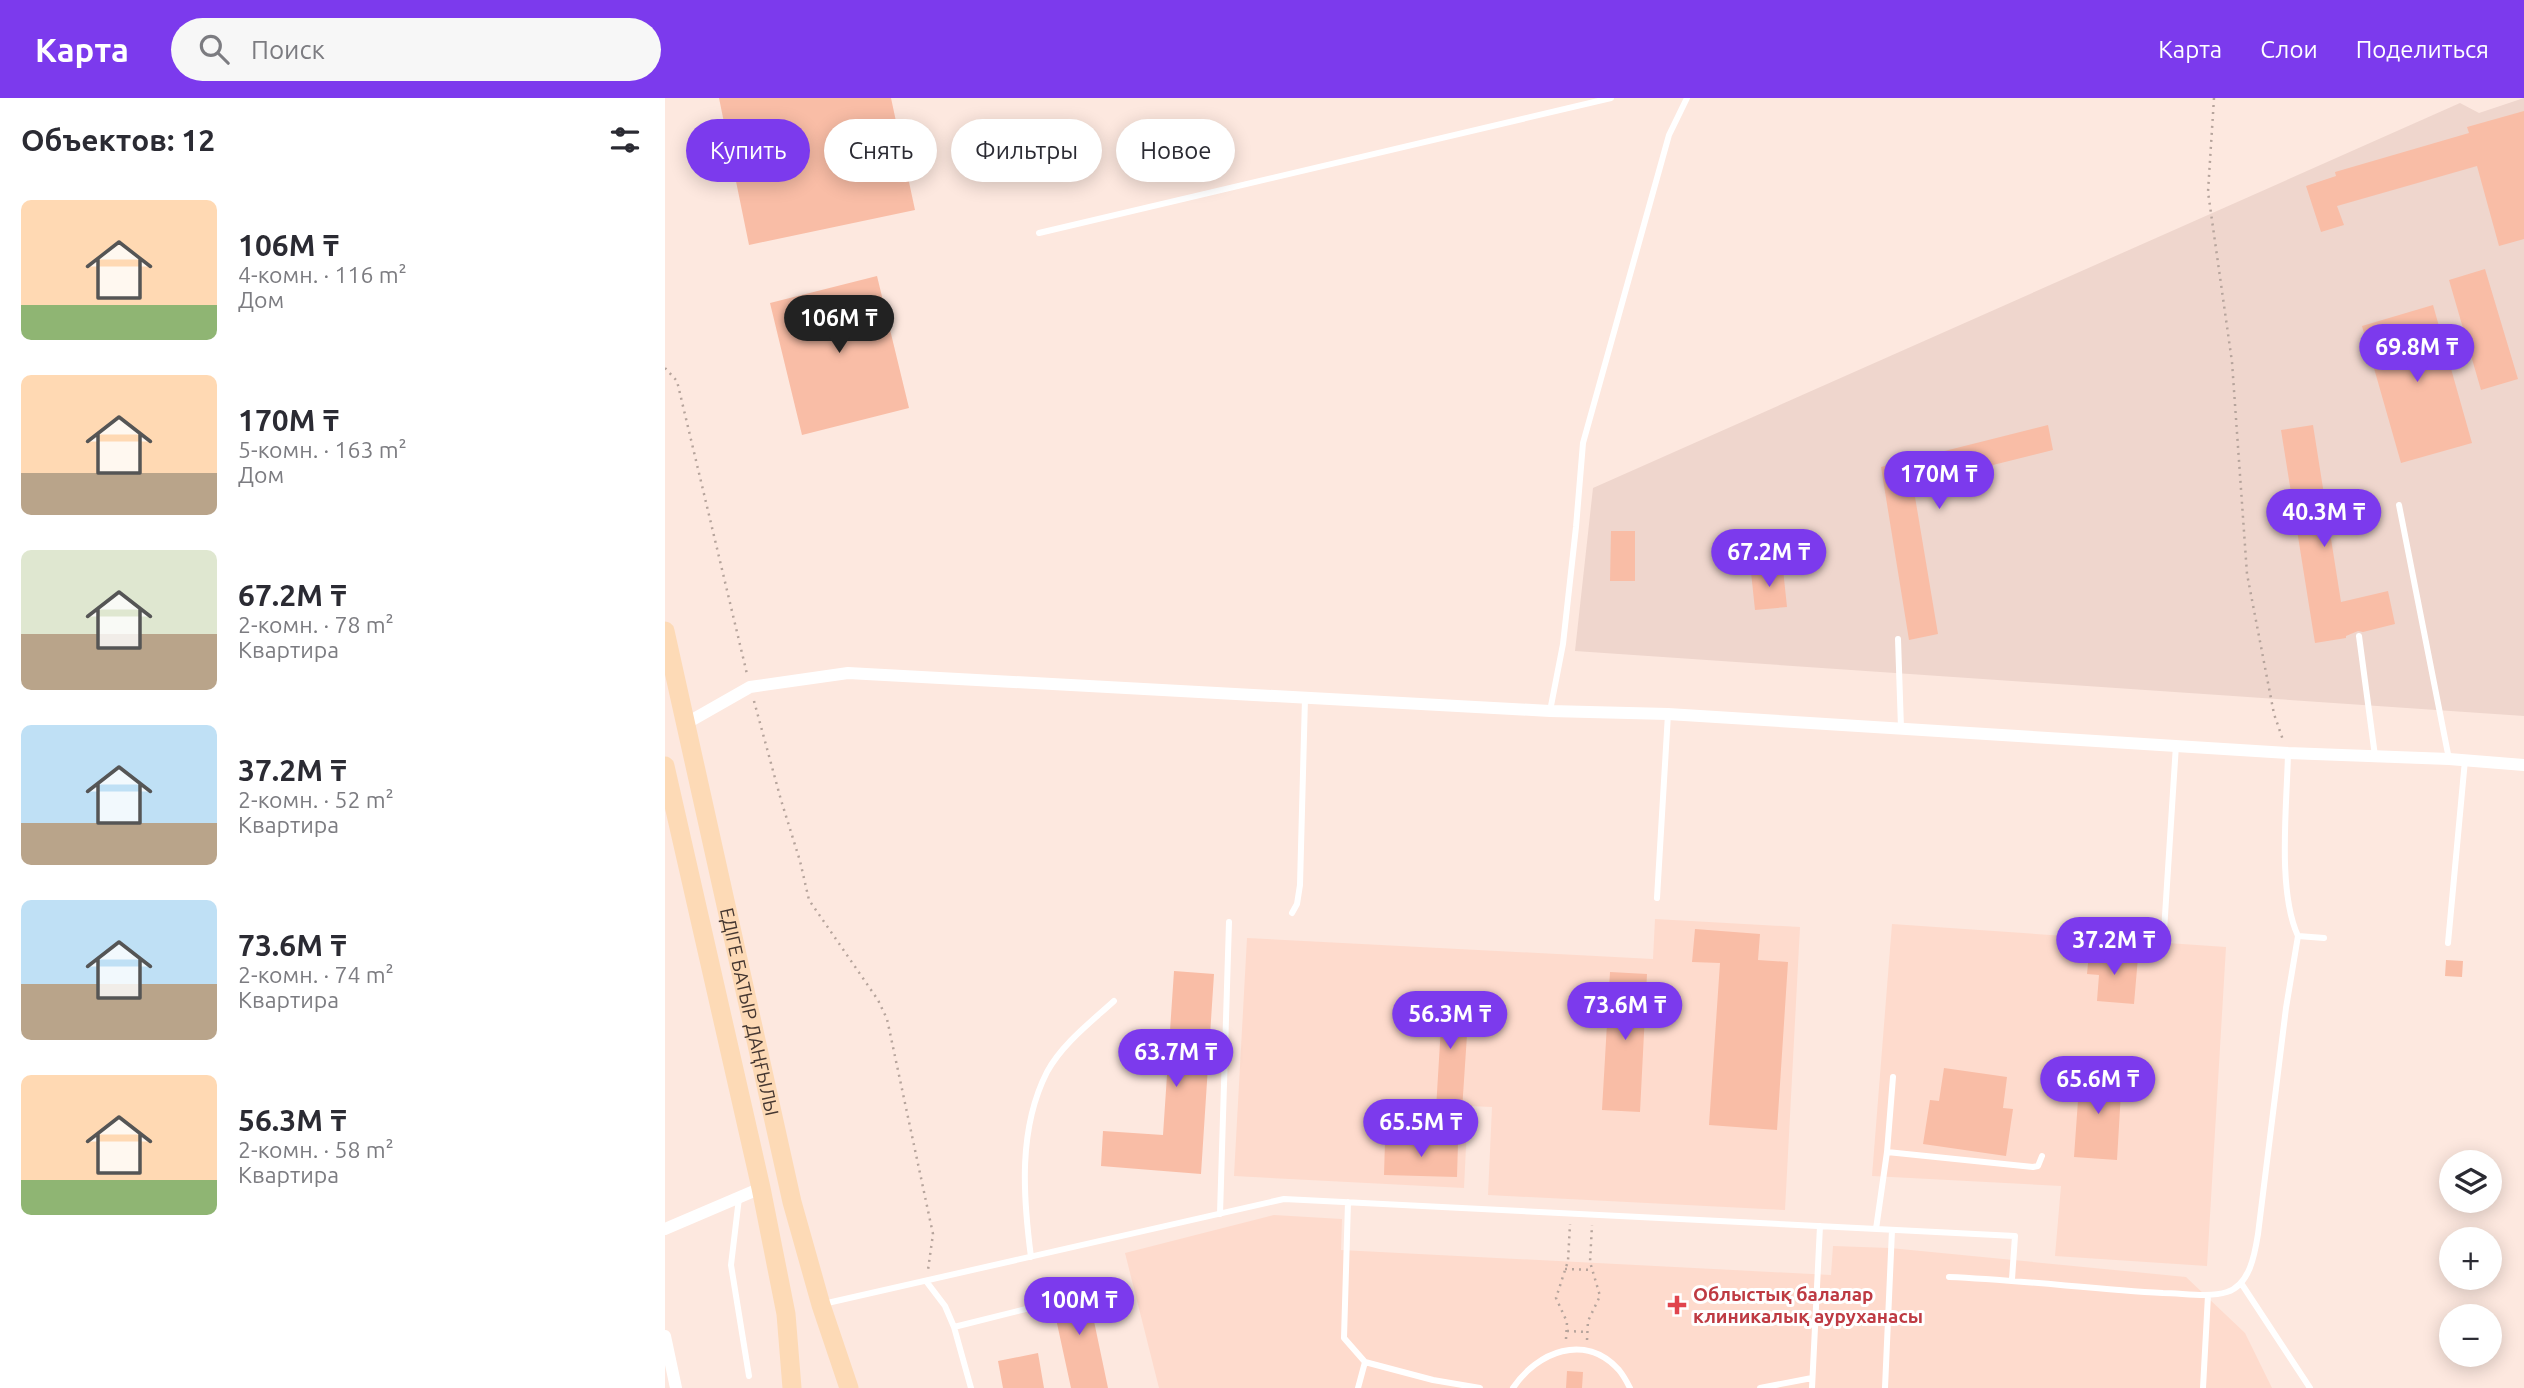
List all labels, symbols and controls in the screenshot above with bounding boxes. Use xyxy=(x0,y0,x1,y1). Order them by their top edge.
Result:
search box xyxy=(171,18,661,81)
icon: search xyxy=(195,30,233,68)
text: Карта xyxy=(35,31,129,68)
text: Поиск xyxy=(251,35,325,64)
text: Карта xyxy=(2158,36,2222,63)
text: Слои xyxy=(2260,36,2318,63)
text: Поделиться xyxy=(2356,36,2489,63)
chip: Купить xyxy=(686,119,810,182)
chip: Снять xyxy=(824,119,937,182)
chip: Фильтры xyxy=(951,119,1102,182)
chip: Новое xyxy=(1116,119,1235,182)
icon: filters xyxy=(606,121,644,159)
text: Объектов: 12 xyxy=(21,123,215,157)
icon: home xyxy=(77,228,161,312)
text: 106M ₸ xyxy=(238,228,340,262)
text: 4-комн. · 116 m² xyxy=(238,262,407,287)
text: Дом xyxy=(238,287,284,312)
pin: 106M ₸ xyxy=(782,296,896,355)
text: 106M ₸ xyxy=(800,305,878,330)
pin: 69.8M ₸ xyxy=(2352,324,2482,384)
text: 69.8M ₸ xyxy=(2375,334,2459,359)
icon: home xyxy=(77,403,161,487)
text: 170M ₸ xyxy=(238,403,340,437)
text: 5-комн. · 163 m² xyxy=(238,437,407,462)
pin: 170M ₸ xyxy=(1882,452,1996,511)
text: 170M ₸ xyxy=(1900,461,1978,486)
text: Дом xyxy=(238,462,284,487)
pin: 40.3M ₸ xyxy=(2259,490,2389,549)
text: 40.3M ₸ xyxy=(2282,499,2366,524)
pin: 67.2M ₸ xyxy=(1704,530,1834,589)
text: 67.2M ₸ xyxy=(1727,539,1811,564)
icon: home xyxy=(77,578,161,662)
text: 67.2M ₸ xyxy=(238,578,347,612)
text: 2-комн. · 78 m² xyxy=(238,612,394,637)
text: Квартира xyxy=(238,637,339,662)
icon: home xyxy=(77,753,161,837)
text: 37.2M ₸ xyxy=(238,753,347,787)
text: 2-комн. · 52 m² xyxy=(238,787,394,812)
text: Квартира xyxy=(238,812,339,837)
street label: ЕДІГЕ БАТЫР ДАҢҒЫЛЫ xyxy=(716,905,784,1118)
pin: 37.2M ₸ xyxy=(2049,918,2179,977)
text: 37.2M ₸ xyxy=(2072,927,2156,952)
icon: home xyxy=(77,928,161,1012)
text: 73.6M ₸ xyxy=(238,928,347,962)
text: 2-комн. · 74 m² xyxy=(238,962,394,987)
pin: 73.6M ₸ xyxy=(1560,982,1690,1042)
text: Квартира xyxy=(238,987,339,1012)
pin: 56.3M ₸ xyxy=(1385,992,1515,1051)
text: 73.6M ₸ xyxy=(1583,992,1667,1017)
text: 56.3M ₸ xyxy=(1408,1001,1492,1026)
pin: 63.7M ₸ xyxy=(1111,1030,1241,1089)
text: 63.7M ₸ xyxy=(1134,1039,1218,1064)
pin: 65.6M ₸ xyxy=(2033,1056,2163,1116)
text: 65.6M ₸ xyxy=(2056,1066,2140,1091)
pin: 65.5M ₸ xyxy=(1356,1100,1486,1159)
icon: home xyxy=(77,1103,161,1187)
text: 56.3M ₸ xyxy=(238,1103,347,1137)
text: 65.5M ₸ xyxy=(1379,1109,1463,1134)
text: 2-комн. · 58 m² xyxy=(238,1137,394,1162)
map controls xyxy=(2439,1150,2502,1367)
button: layers xyxy=(2439,1150,2502,1213)
text: Квартира xyxy=(238,1162,339,1187)
button: + xyxy=(2439,1227,2502,1290)
pin: 100M ₸ xyxy=(1022,1278,1136,1337)
place label: Облыстық балалар клиникалық ауруханасы xyxy=(1693,1283,1923,1327)
text: 100M ₸ xyxy=(1040,1287,1118,1312)
marker: Облыстық балалар клиникалық ауруханасы xyxy=(1667,1295,1687,1315)
button: − xyxy=(2439,1304,2502,1367)

